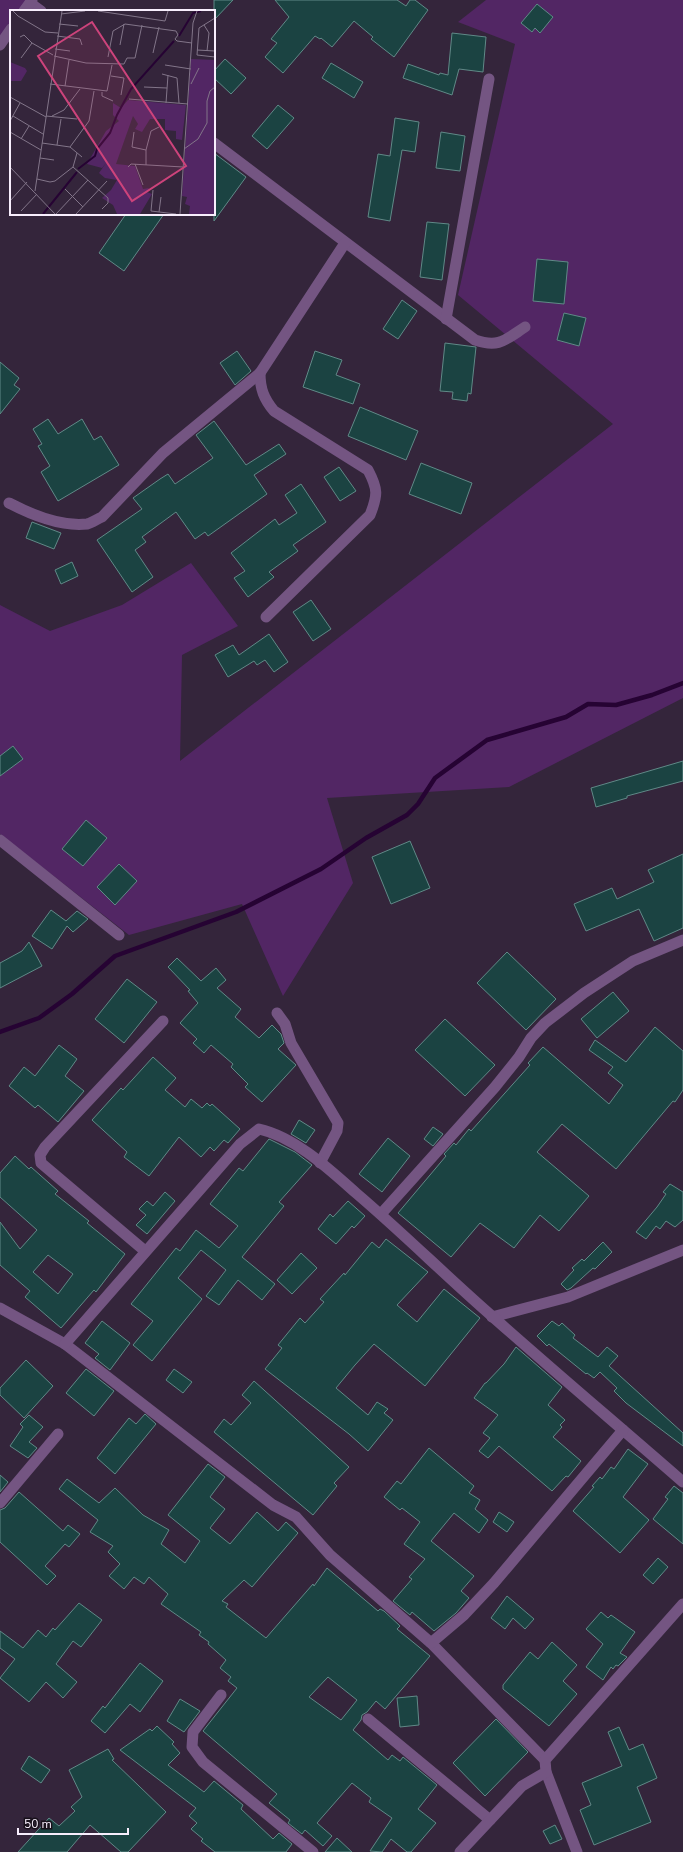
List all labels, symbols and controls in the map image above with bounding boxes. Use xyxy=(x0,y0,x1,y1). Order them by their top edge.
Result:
inset map xyxy=(10,10,215,215)
scale bar xyxy=(18,1810,128,1836)
text: 50 m xyxy=(24,1816,52,1832)

